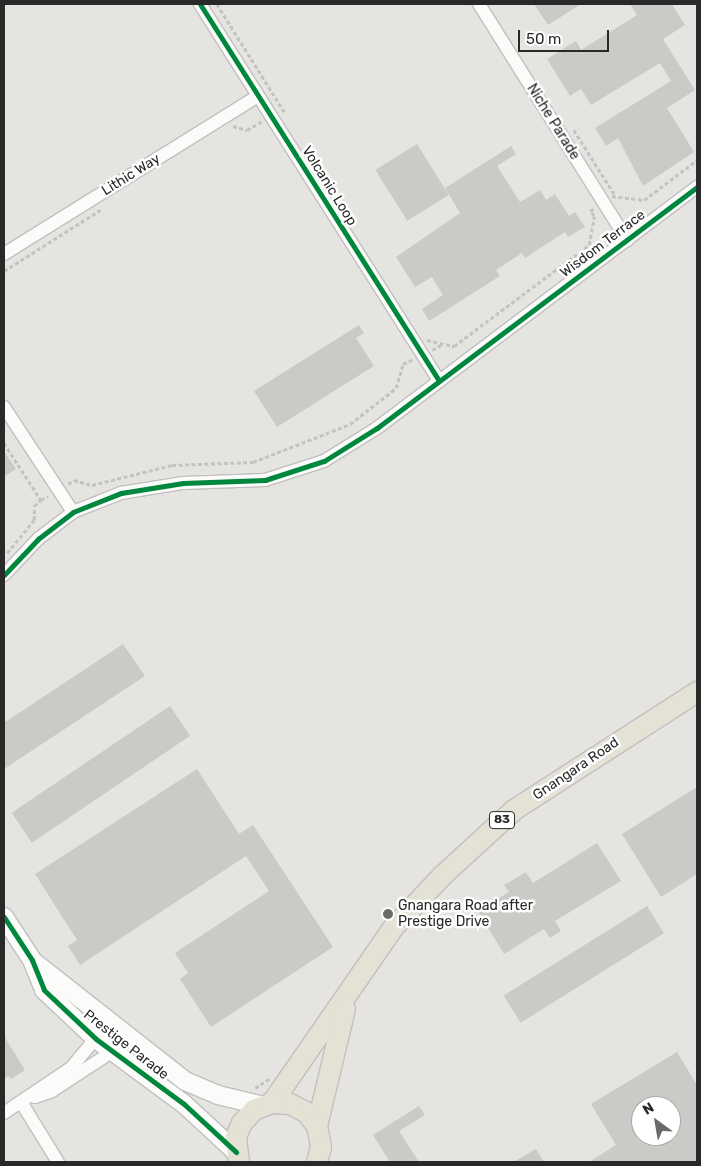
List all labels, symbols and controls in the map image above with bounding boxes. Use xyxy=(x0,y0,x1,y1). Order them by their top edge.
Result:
scale bar xyxy=(521,20,612,52)
text: 50 m xyxy=(526,30,561,48)
street label: Niche Parade xyxy=(523,81,583,163)
street label: Volcanic Loop xyxy=(298,143,360,229)
street label: Lithic Way xyxy=(99,150,163,200)
street label: Wisdom Terrace xyxy=(557,206,649,282)
street label: Gnangara Road xyxy=(530,734,622,804)
road number: 83 xyxy=(488,810,516,830)
place label: Gnangara Road after Prestige Drive xyxy=(398,898,533,930)
marker: Gnangara Road after Prestige Drive xyxy=(382,908,394,920)
street label: Prestige Parade xyxy=(80,1007,172,1083)
north arrow xyxy=(631,1096,681,1146)
text: N xyxy=(640,1099,657,1119)

